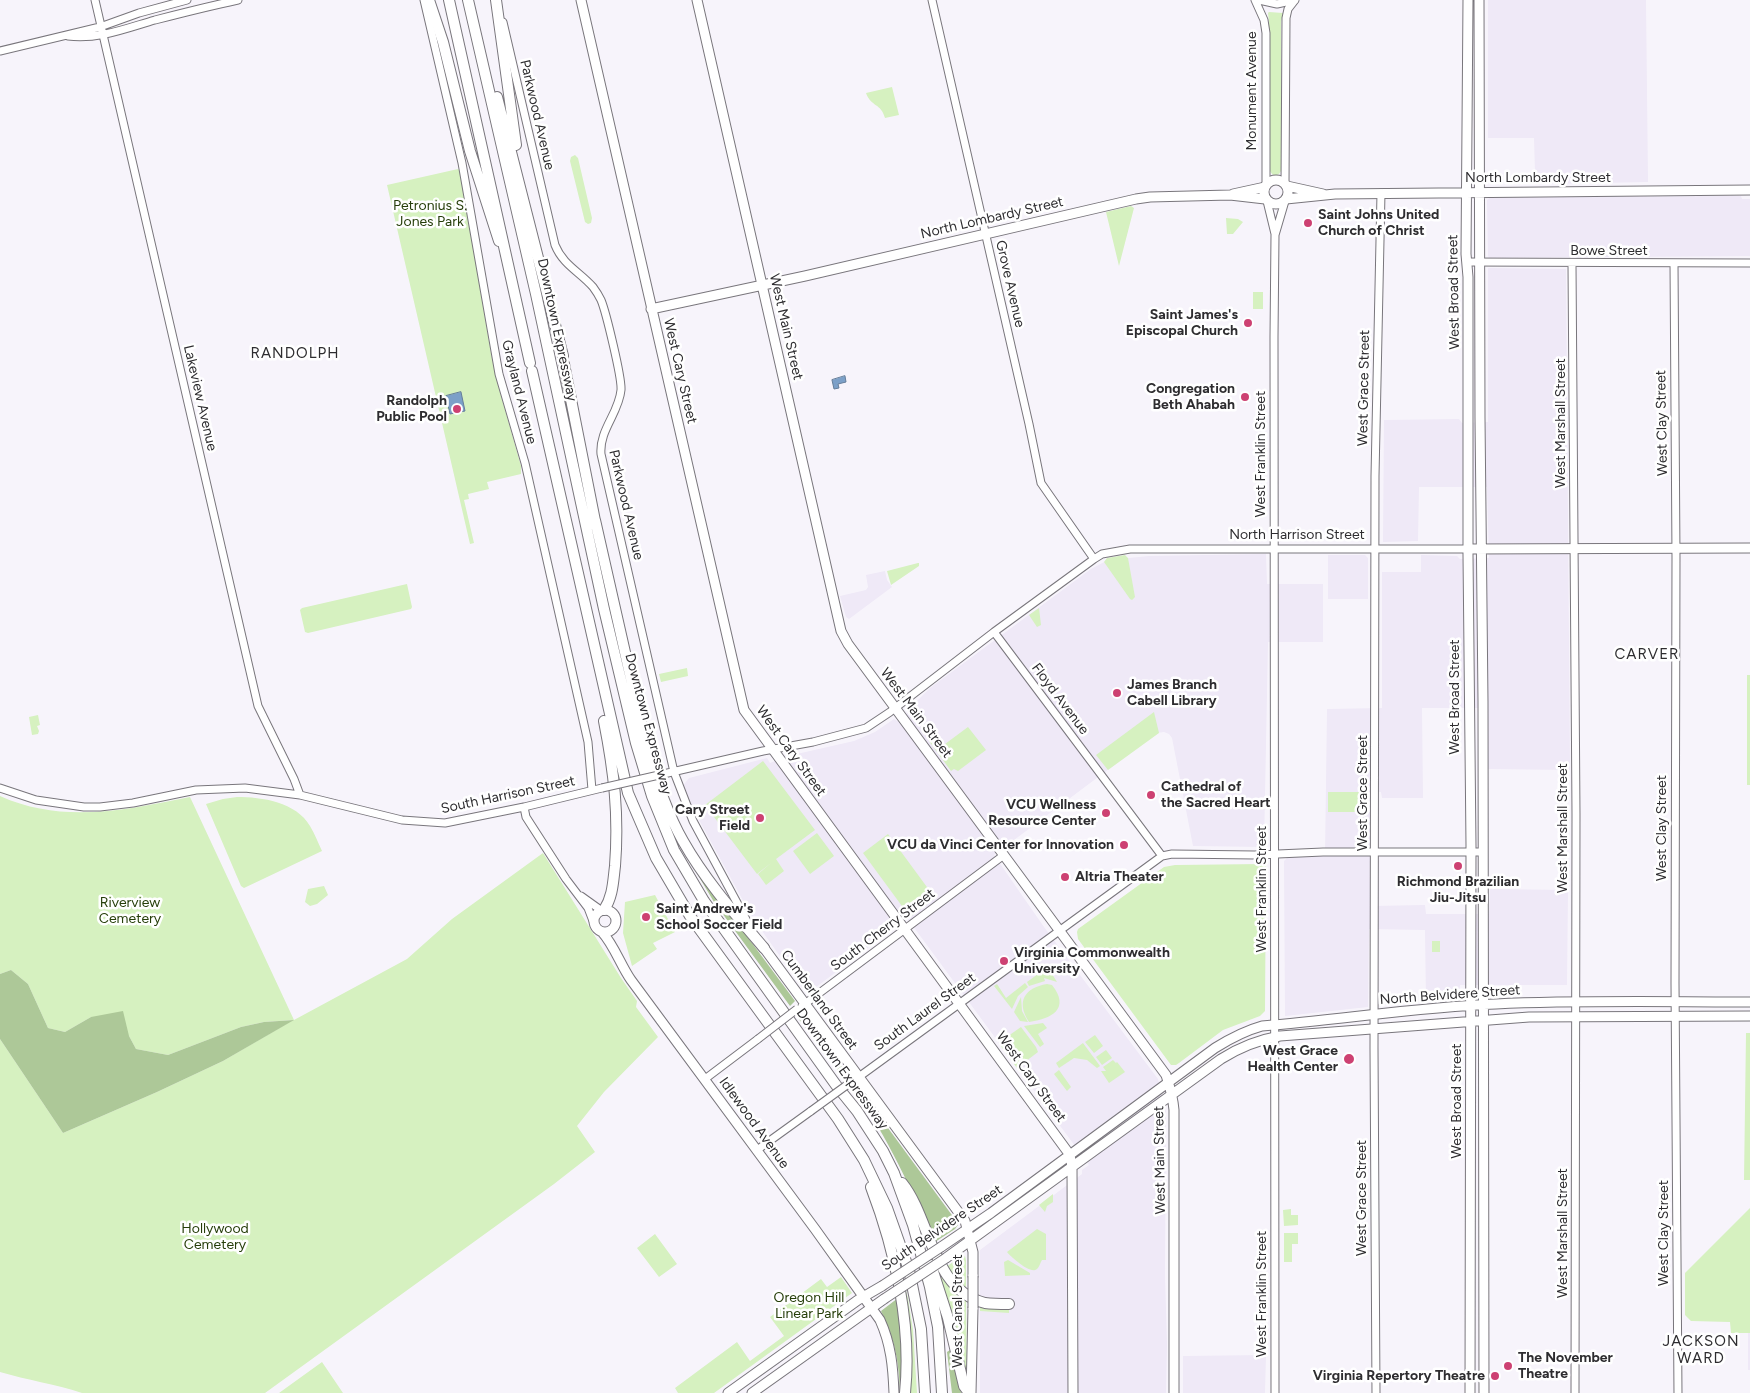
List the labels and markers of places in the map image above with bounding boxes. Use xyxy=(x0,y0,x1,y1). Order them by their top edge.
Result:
place label: Saint Johns United Church of Christ xyxy=(1318,207,1439,240)
marker: Saint Johns United Church of Christ xyxy=(1302,217,1314,229)
place label: Saint James's Episcopal Church xyxy=(1126,307,1238,340)
marker: Saint James's Episcopal Church xyxy=(1242,317,1254,329)
place label: Congregation Beth Ahabah xyxy=(1146,381,1235,414)
marker: Congregation Beth Ahabah xyxy=(1239,391,1251,403)
place label: Randolph Public Pool xyxy=(376,393,447,426)
marker: Randolph Public Pool xyxy=(451,403,463,415)
place label: James Branch Cabell Library xyxy=(1127,677,1217,710)
marker: James Branch Cabell Library xyxy=(1111,687,1123,699)
place label: Cathedral of the Sacred Heart xyxy=(1161,779,1271,812)
marker: Cathedral of the Sacred Heart xyxy=(1145,789,1157,801)
place label: VCU Wellness Resource Center xyxy=(988,797,1096,830)
place label: Cary Street Field xyxy=(675,802,750,834)
marker: VCU Wellness Resource Center xyxy=(1100,807,1112,819)
marker: Cary Street Field xyxy=(754,812,766,824)
place label: VCU da Vinci Center for Innovation xyxy=(887,837,1114,853)
marker: VCU da Vinci Center for Innovation xyxy=(1118,839,1130,851)
marker: Richmond Brazilian Jiu-Jitsu xyxy=(1452,860,1464,872)
place label: Altria Theater xyxy=(1075,869,1164,885)
marker: Altria Theater xyxy=(1059,871,1071,883)
place label: Richmond Brazilian Jiu-Jitsu xyxy=(1397,874,1519,906)
place label: Saint Andrew's School Soccer Field xyxy=(656,901,782,934)
marker: Saint Andrew's School Soccer Field xyxy=(640,911,652,923)
place label: Virginia Commonwealth University xyxy=(1014,945,1170,978)
marker: Virginia Commonwealth University xyxy=(998,955,1010,967)
place label: West Grace Health Center xyxy=(1247,1043,1338,1076)
marker: West Grace Health Center xyxy=(1342,1052,1356,1066)
place label: The November Theatre xyxy=(1518,1350,1613,1382)
marker: The November Theatre xyxy=(1502,1360,1514,1372)
place label: Virginia Repertory Theatre xyxy=(1313,1368,1485,1384)
marker: Virginia Repertory Theatre xyxy=(1489,1370,1501,1382)

